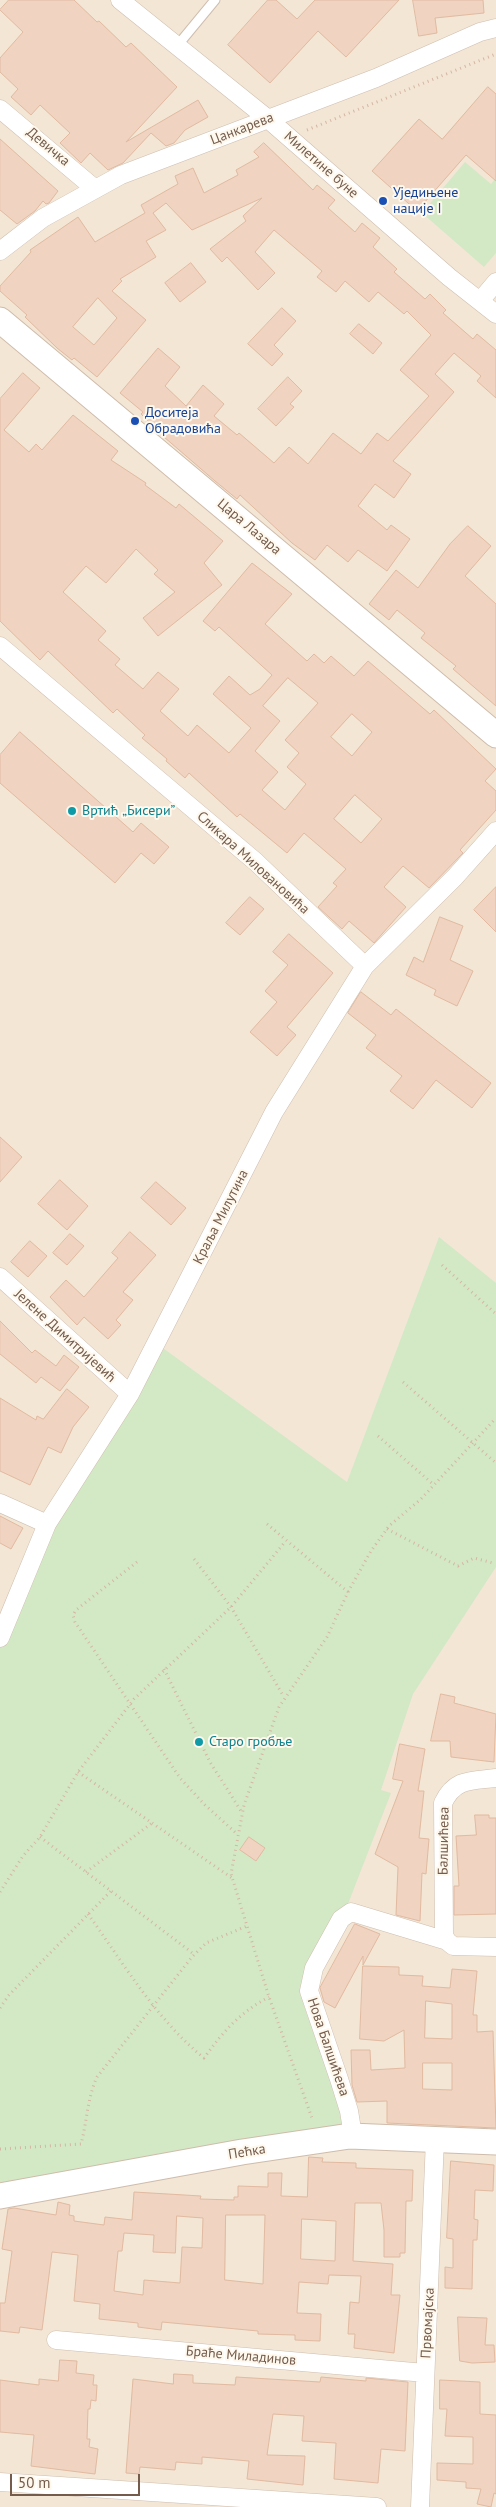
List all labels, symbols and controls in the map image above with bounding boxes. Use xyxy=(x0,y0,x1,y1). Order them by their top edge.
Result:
street label: Цанкарева xyxy=(208,109,276,149)
street label: Девичка xyxy=(23,124,73,170)
street label: Милетине буне xyxy=(280,128,362,202)
place label: Уједињене нације I xyxy=(393,185,458,218)
marker: Уједињене нације I xyxy=(377,195,389,207)
place label: Доситеја Обрадовића xyxy=(145,405,221,438)
marker: Доситеја Обрадовића xyxy=(129,415,141,427)
street label: Цара Лазара xyxy=(214,495,284,559)
place label: Вртић „Бисери” xyxy=(82,803,175,819)
marker: Вртић „Бисери” xyxy=(66,805,78,817)
street label: Сликара Миловановића xyxy=(193,808,313,918)
street label: Краља Милутина xyxy=(190,1167,252,1267)
street label: Јелене Димитријевић xyxy=(11,1286,119,1386)
place label: Старо гробље xyxy=(209,1734,292,1750)
marker: Старо гробље xyxy=(193,1736,205,1748)
street label: Балшићева xyxy=(435,1807,453,1875)
street label: Нова Балшићева xyxy=(303,1996,353,2098)
street label: Пећка xyxy=(227,2141,267,2163)
street label: Првомајска xyxy=(418,2287,438,2359)
street label: Браће Миладинов xyxy=(185,2343,297,2369)
scale bar xyxy=(12,2464,142,2496)
text: 50 m xyxy=(18,2473,51,2492)

